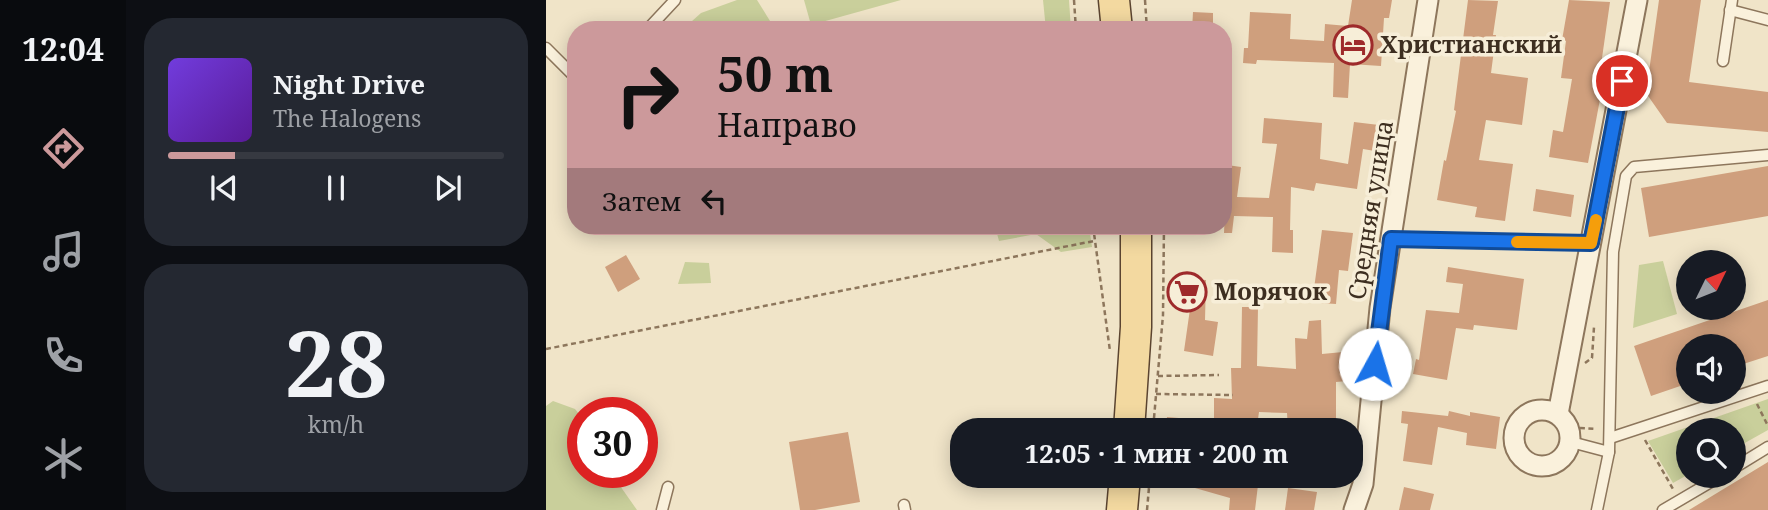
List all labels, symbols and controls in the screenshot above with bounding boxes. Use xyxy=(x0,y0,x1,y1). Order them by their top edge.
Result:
hotel icon: Христианский xyxy=(1332,24,1374,66)
text: 12:04 xyxy=(22,27,104,70)
place label: Христианский xyxy=(1380,27,1562,60)
text: 50 m xyxy=(717,40,833,106)
icon: right xyxy=(602,49,693,140)
pin xyxy=(1592,51,1652,111)
icon: arrive xyxy=(1603,62,1641,100)
text: Night Drive xyxy=(273,66,425,102)
text: The Halogens xyxy=(273,102,421,134)
text: Направо xyxy=(717,103,857,146)
street label: Средняя улица xyxy=(1339,118,1400,302)
icon: directions xyxy=(39,124,88,173)
icon: previous xyxy=(205,169,243,207)
icon: pause xyxy=(317,169,355,207)
icon: next xyxy=(429,169,467,207)
icon: left xyxy=(695,182,733,220)
text: Затем xyxy=(602,183,681,219)
icon: music xyxy=(39,227,88,276)
north arrow xyxy=(1676,250,1746,320)
map controls xyxy=(1676,250,1746,488)
supermarket icon: Морячок xyxy=(1166,271,1208,313)
place label: Морячок xyxy=(1214,274,1327,307)
text: 28 xyxy=(285,300,387,424)
position arrow xyxy=(1338,327,1412,401)
icon: phone xyxy=(39,331,88,380)
button: sound xyxy=(1676,334,1746,404)
speed limit sign: 30 xyxy=(567,397,658,488)
text: km/h xyxy=(308,408,364,440)
button: search xyxy=(1676,418,1746,488)
icon: climate xyxy=(39,434,88,483)
text: 12:05 · 1 мин · 200 m xyxy=(1024,435,1289,471)

